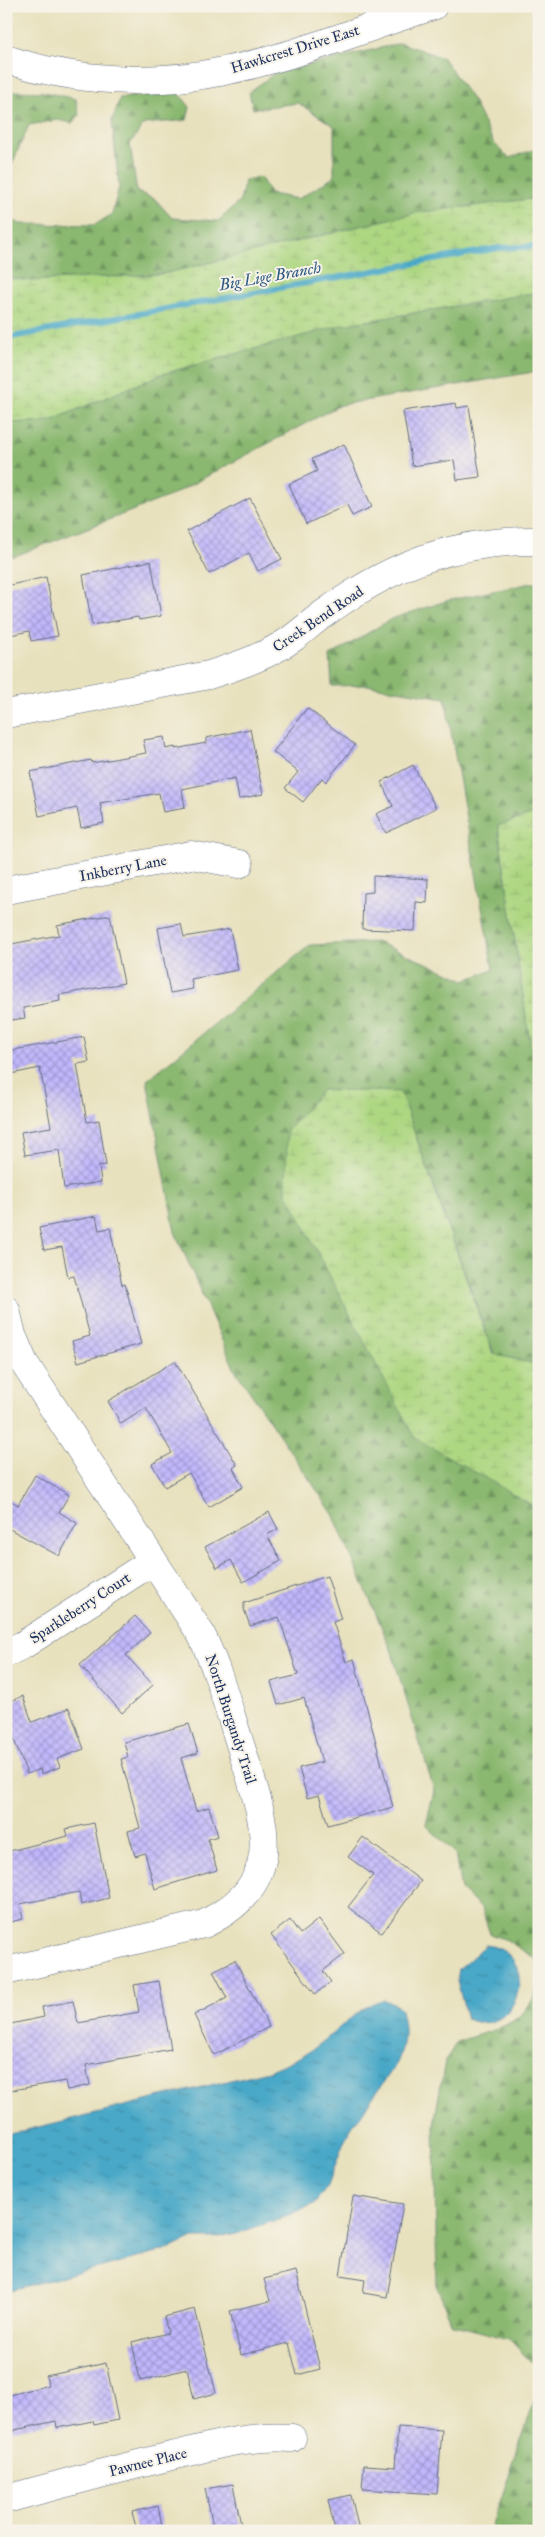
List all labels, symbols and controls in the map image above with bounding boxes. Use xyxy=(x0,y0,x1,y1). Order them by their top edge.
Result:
street label: Hawkcrest Drive East xyxy=(228,21,362,77)
water label: Big Lige Branch xyxy=(217,258,323,294)
street label: Creek Bend Road xyxy=(269,582,367,656)
street label: Inkberry Lane xyxy=(78,851,168,885)
street label: Sparkleberry Court xyxy=(26,1568,135,1647)
street label: North Burgandy Trail xyxy=(202,1652,261,1787)
street label: Pawnee Place xyxy=(107,2444,189,2480)

